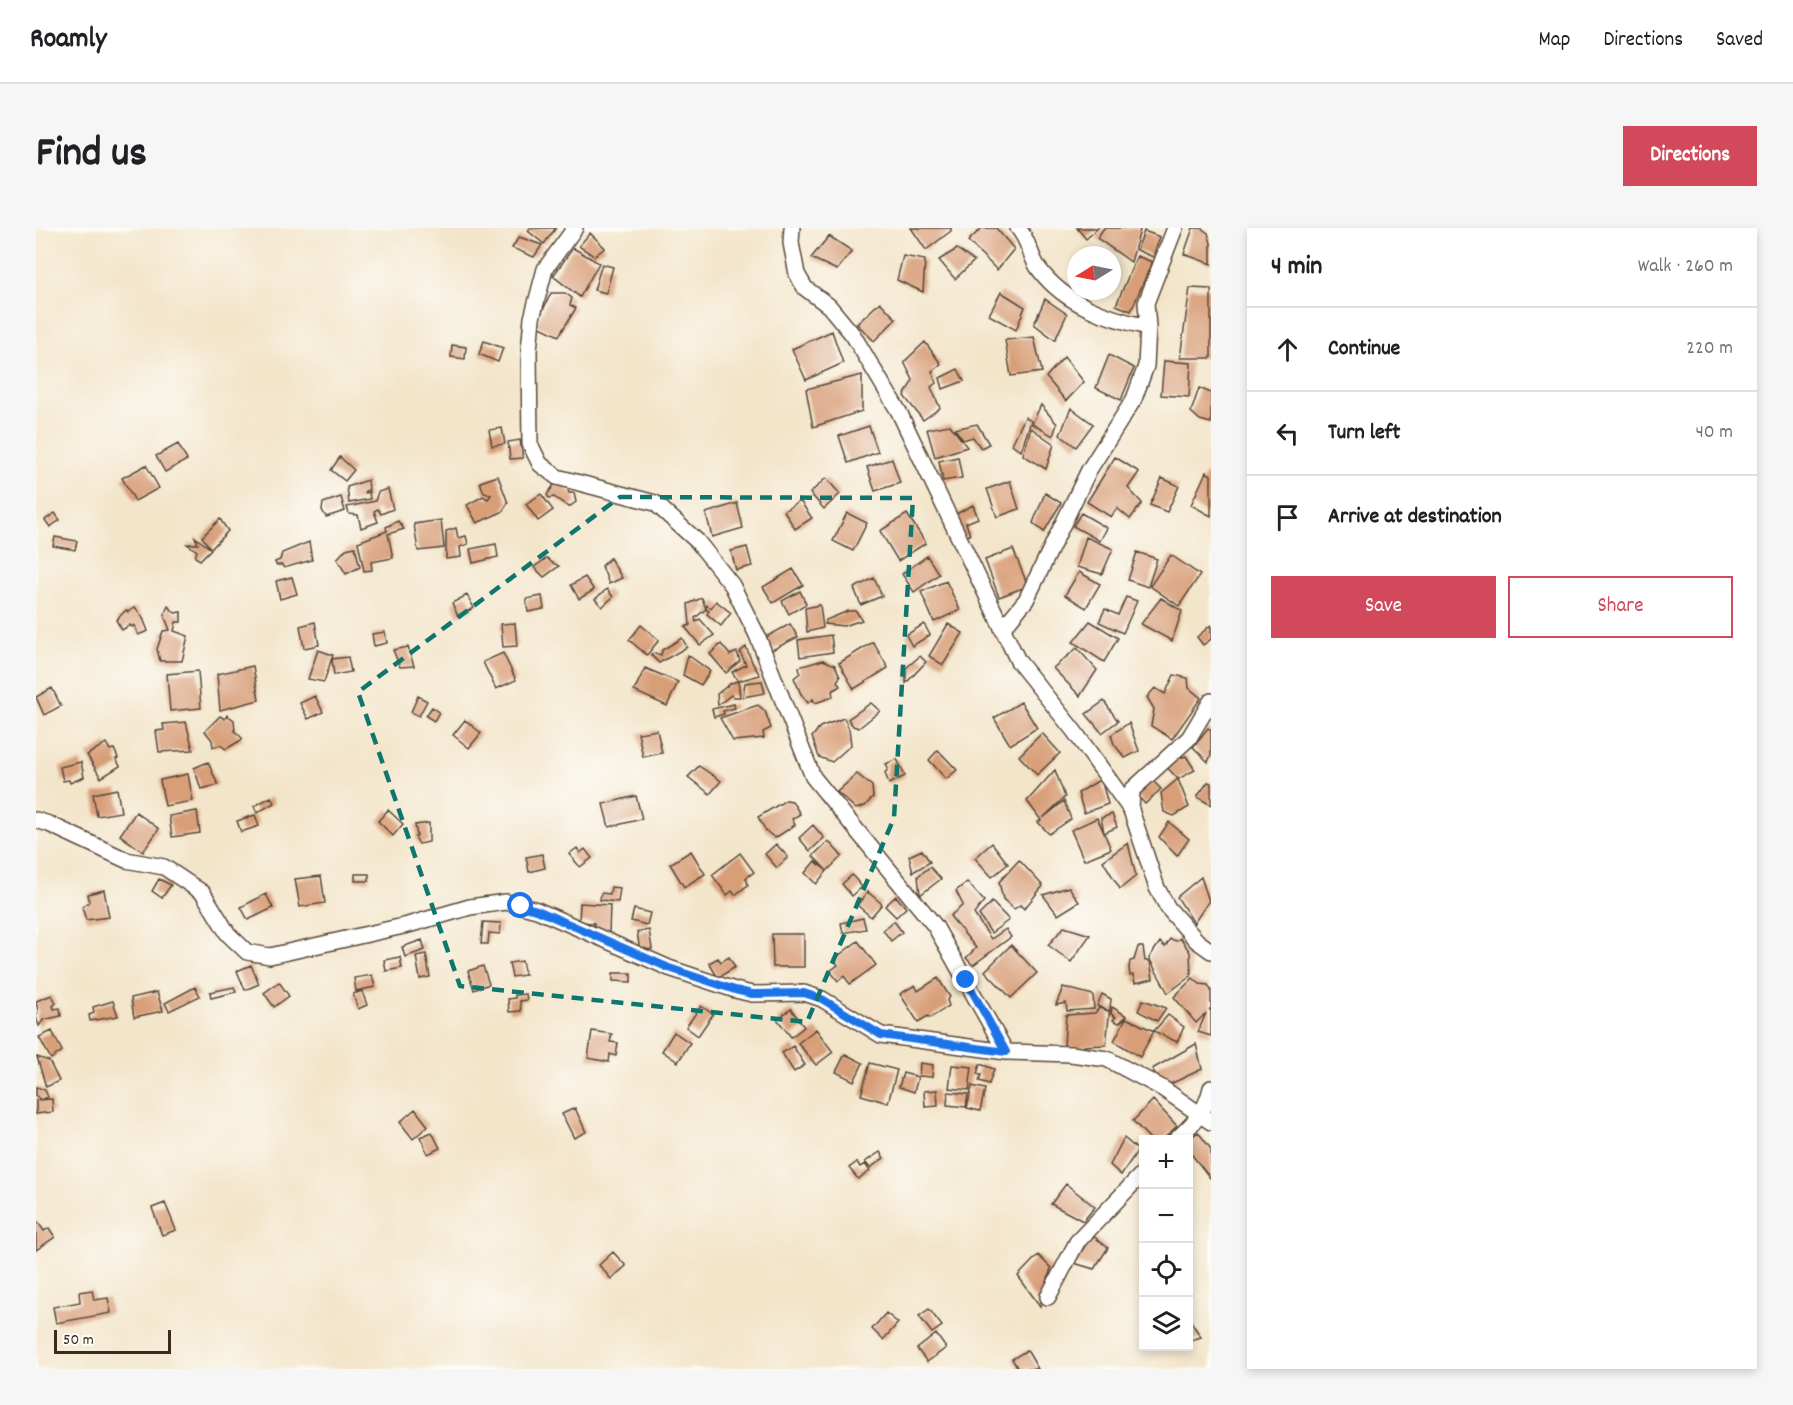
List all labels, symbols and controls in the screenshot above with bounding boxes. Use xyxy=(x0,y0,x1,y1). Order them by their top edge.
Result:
text: Roamly xyxy=(30,21,106,61)
text: Map xyxy=(1539,26,1570,56)
text: Directions xyxy=(1603,26,1683,56)
text: Saved xyxy=(1716,26,1763,56)
text: Find us xyxy=(36,126,147,186)
button: Directions xyxy=(1623,126,1757,186)
north arrow xyxy=(1067,246,1121,300)
text: 4 min xyxy=(1271,249,1322,286)
text: Walk · 260 m xyxy=(1638,253,1733,281)
icon: ahead xyxy=(1271,333,1304,366)
text: Continue xyxy=(1328,334,1400,365)
text: 220 m xyxy=(1686,335,1733,363)
icon: left xyxy=(1271,417,1304,450)
text: Turn left xyxy=(1328,418,1400,449)
text: 40 m xyxy=(1695,419,1733,447)
icon: arrive xyxy=(1271,501,1304,534)
text: Arrive at destination xyxy=(1328,502,1502,533)
button: Save xyxy=(1271,576,1496,638)
button: Share xyxy=(1508,576,1733,638)
route start xyxy=(507,892,533,918)
route end xyxy=(952,966,978,992)
map controls xyxy=(1139,1135,1193,1351)
button: + xyxy=(1139,1135,1193,1189)
button: − xyxy=(1139,1189,1193,1243)
button: locate xyxy=(1139,1243,1193,1297)
button: layers xyxy=(1139,1297,1193,1351)
scale bar xyxy=(54,1327,171,1354)
text: 50 m xyxy=(63,1329,94,1352)

